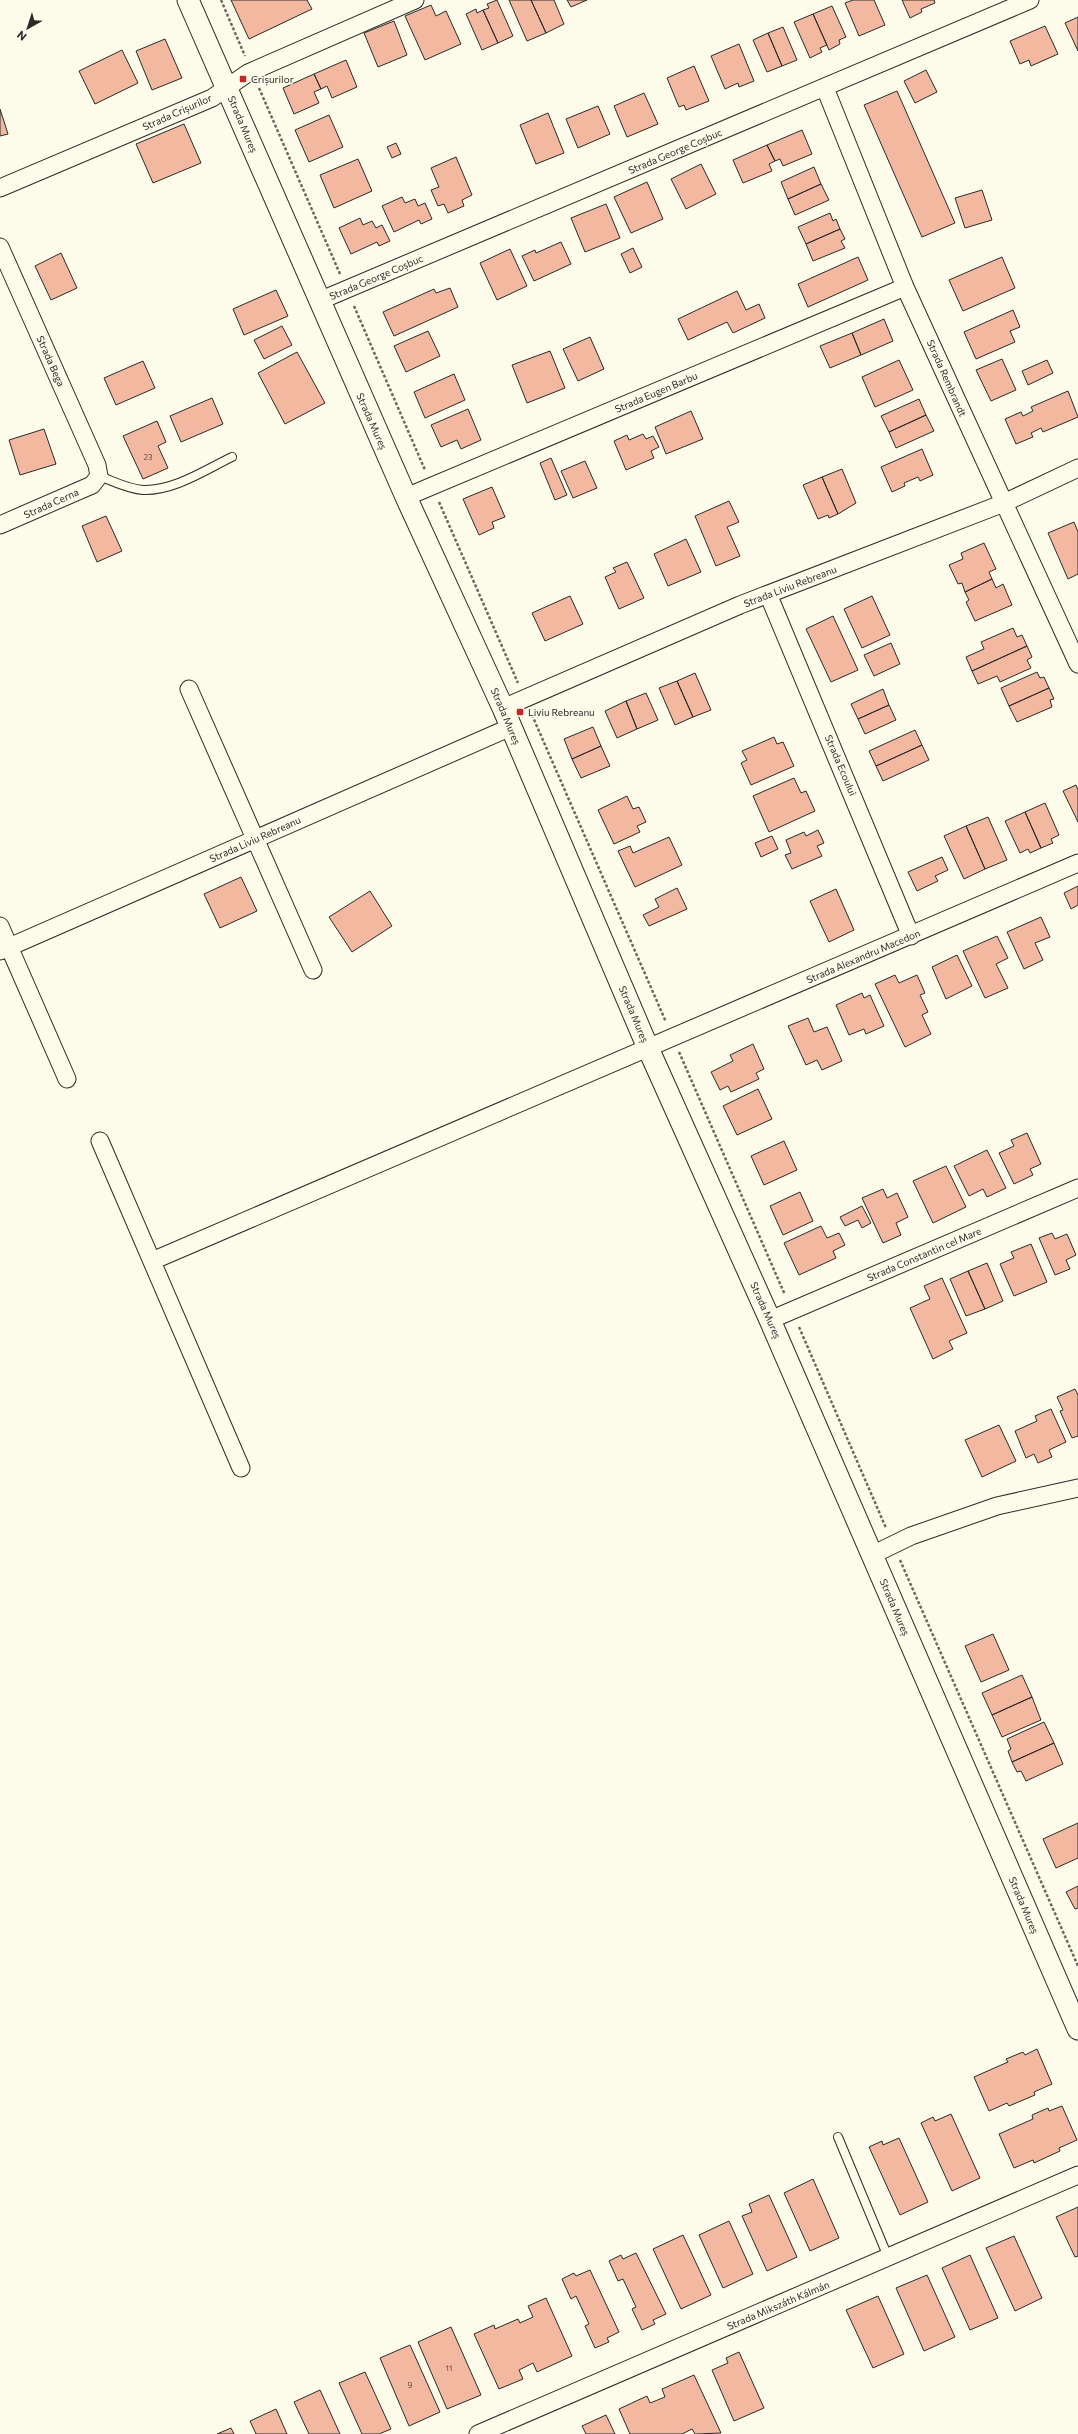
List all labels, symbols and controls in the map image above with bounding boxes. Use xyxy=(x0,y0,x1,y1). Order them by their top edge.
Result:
north arrow xyxy=(8,8,48,48)
text: N xyxy=(14,29,29,44)
place label: Crișurilor xyxy=(251,73,294,86)
marker: Crișurilor xyxy=(238,74,248,84)
street label: Strada Crișurilor xyxy=(141,91,214,134)
street label: Strada Mureș xyxy=(225,94,261,155)
street label: Strada George Coșbuc xyxy=(626,126,724,177)
street label: Strada George Coșbuc xyxy=(327,252,425,303)
street label: Strada Bega xyxy=(34,334,68,388)
street label: Strada Rembrandt xyxy=(925,338,969,418)
street label: Strada Eugen Barbu xyxy=(613,369,699,415)
street label: Strada Mureș xyxy=(353,391,390,452)
house number: 23 xyxy=(144,452,153,462)
street label: Strada Cerna xyxy=(22,486,80,520)
street label: Strada Liviu Rebreanu xyxy=(742,563,838,609)
street label: Strada Mureș xyxy=(488,686,524,747)
place label: Liviu Rebreanu xyxy=(528,706,595,718)
marker: Liviu Rebreanu xyxy=(515,707,525,717)
street label: Strada Ecoului xyxy=(823,733,859,797)
street label: Strada Liviu Rebreanu xyxy=(208,813,302,865)
street label: Strada Alexandru Macedon xyxy=(804,927,922,985)
street label: Strada Mureș xyxy=(616,984,652,1045)
street label: Strada Constantin cel Mare xyxy=(865,1224,983,1284)
street label: Strada Mureș xyxy=(747,1280,784,1341)
street label: Strada Mureș xyxy=(877,1577,913,1638)
street label: Strada Mureș xyxy=(1006,1875,1042,1936)
street label: Strada Mikszáth Kálmán xyxy=(725,2278,831,2332)
house number: 11 xyxy=(446,2363,452,2373)
house number: 9 xyxy=(408,2380,413,2390)

